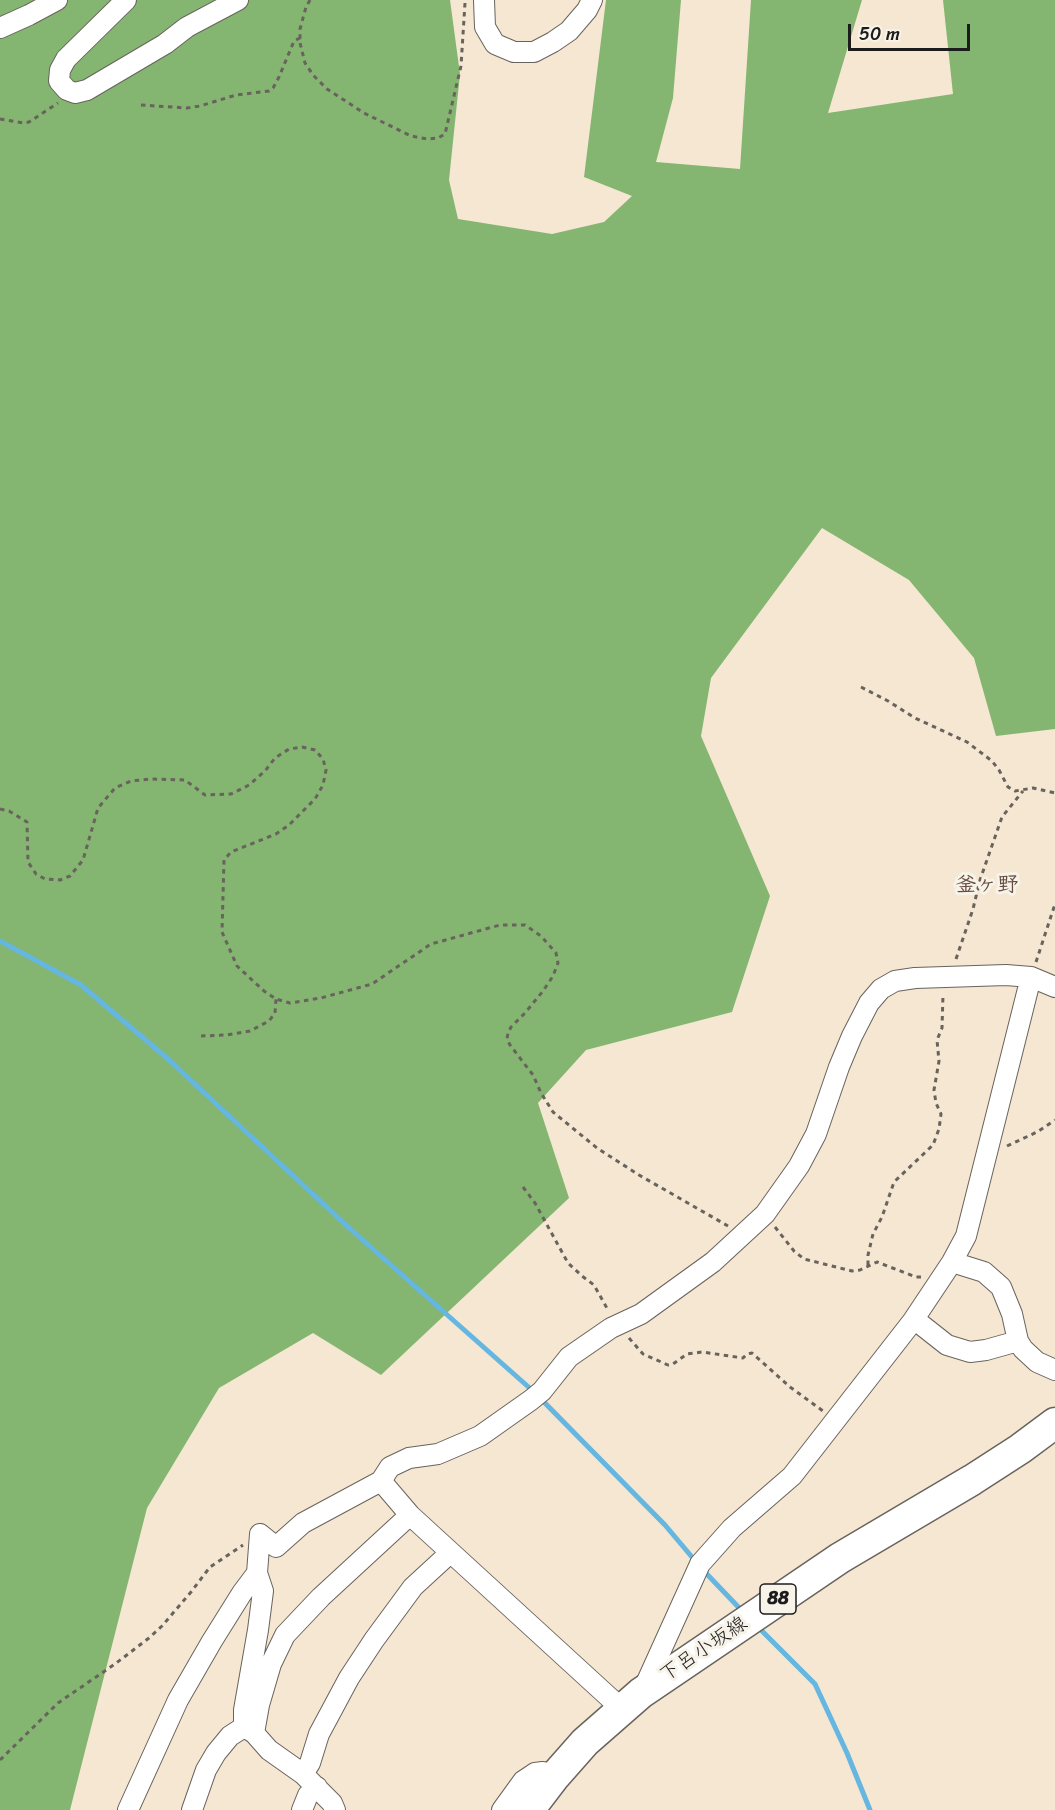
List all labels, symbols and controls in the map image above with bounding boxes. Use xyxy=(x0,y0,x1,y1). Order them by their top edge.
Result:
scale bar xyxy=(851,12,972,50)
text: 50 m xyxy=(859,18,900,50)
district label: 釜ヶ野 xyxy=(956,873,1018,899)
road number: 88 xyxy=(760,1584,796,1614)
street label: 下呂小坂線 xyxy=(656,1612,752,1688)

